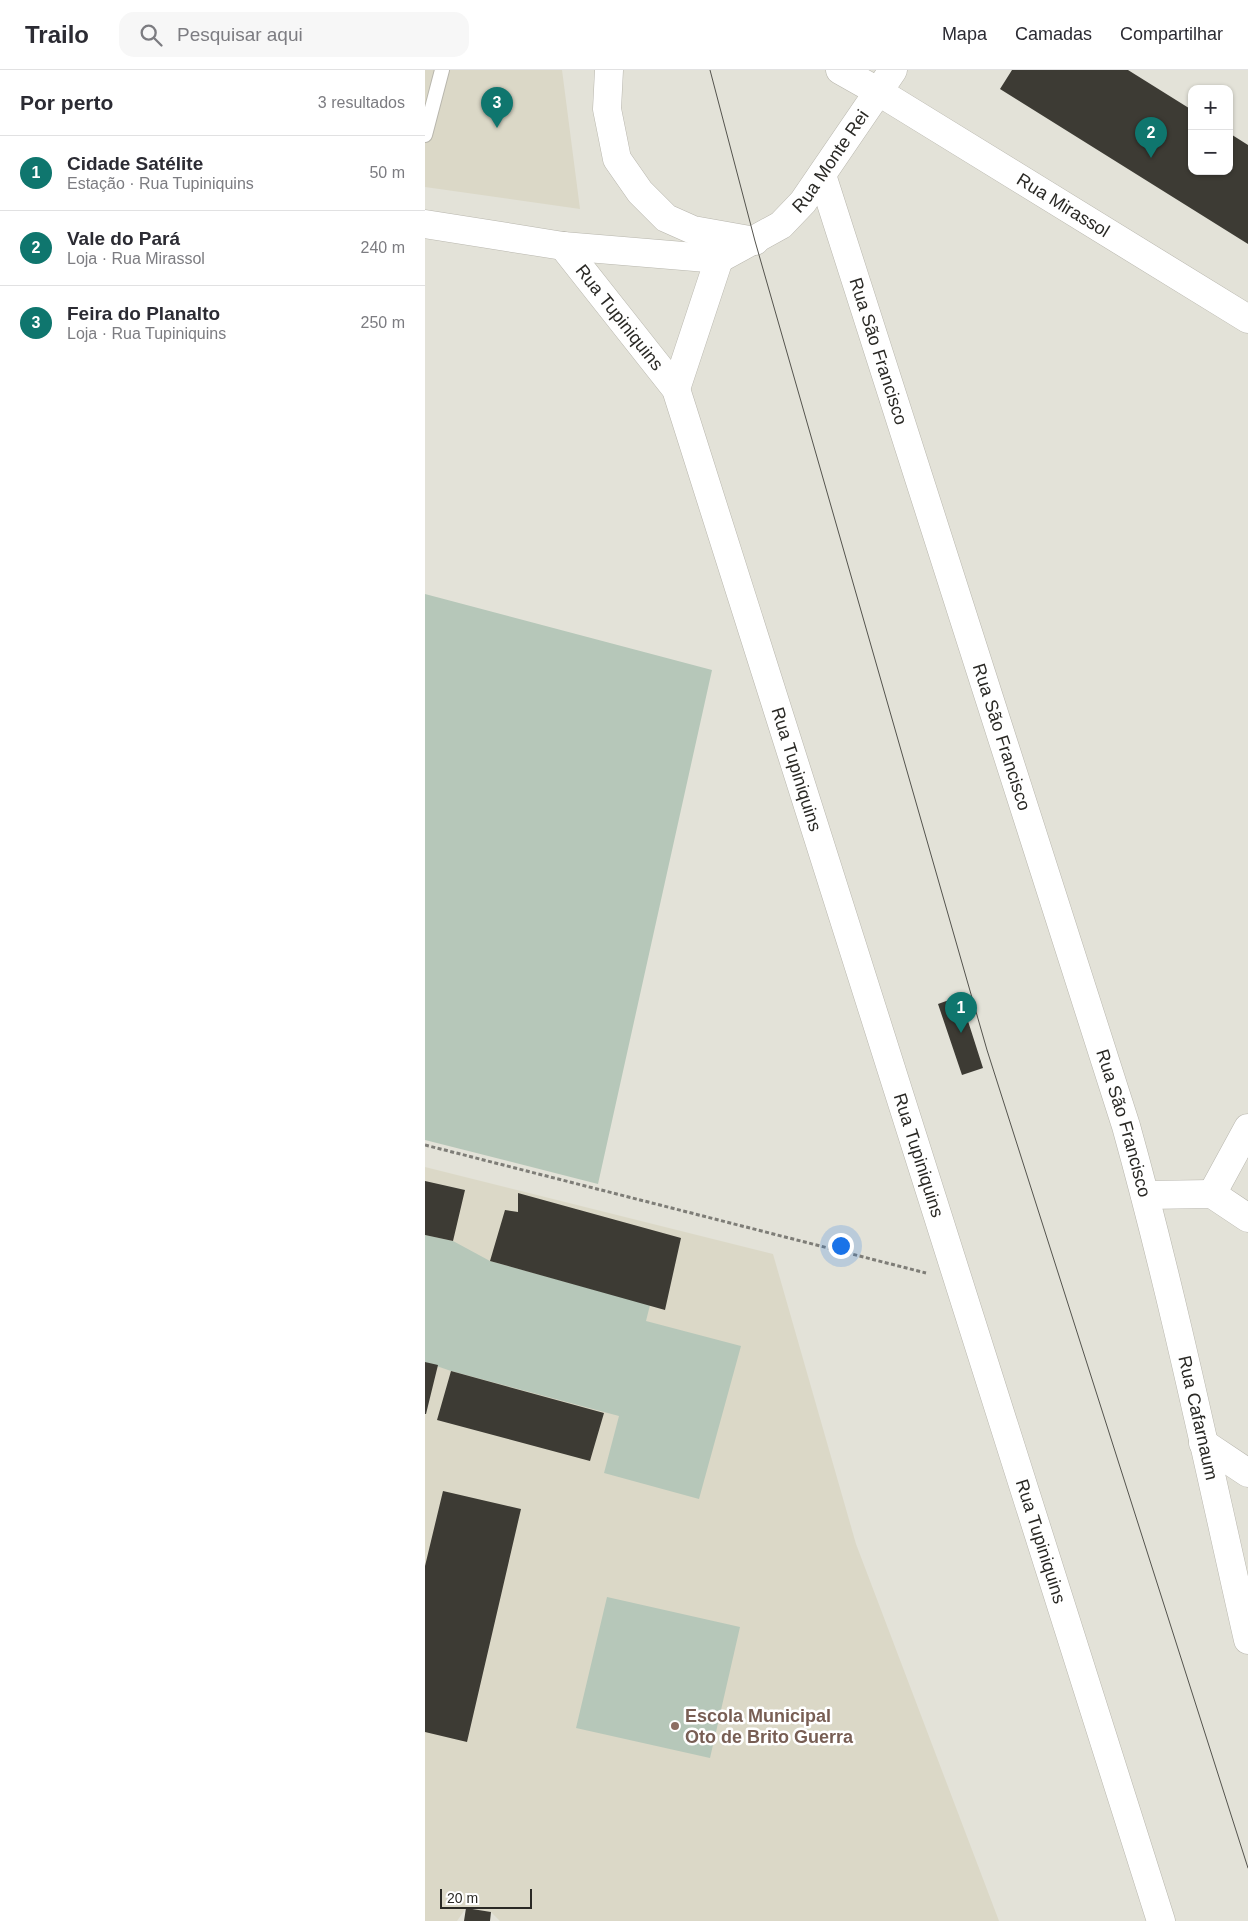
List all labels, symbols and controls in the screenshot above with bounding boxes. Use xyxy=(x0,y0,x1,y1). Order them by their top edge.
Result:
search box xyxy=(119,12,469,57)
text: Trailo xyxy=(25,21,89,48)
icon: search xyxy=(137,21,165,49)
text: Pesquisar aqui xyxy=(177,24,303,45)
text: Mapa xyxy=(942,24,987,44)
text: Camadas xyxy=(1015,24,1092,44)
text: Compartilhar xyxy=(1120,24,1223,44)
map controls xyxy=(1188,85,1233,175)
button: + xyxy=(1188,85,1233,130)
pin: 3 xyxy=(481,87,513,128)
text: Por perto xyxy=(20,91,113,114)
text: 3 resultados xyxy=(318,94,405,111)
street label: Rua Monte Rei xyxy=(788,106,873,217)
pin: 2 xyxy=(1135,117,1167,158)
button: − xyxy=(1188,130,1233,175)
text: Cidade Satélite xyxy=(67,153,203,174)
text: 1 xyxy=(32,164,40,181)
text: 50 m xyxy=(369,164,405,181)
street label: Rua Mirassol xyxy=(1013,169,1113,241)
text: Estação · Rua Tupiniquins xyxy=(67,175,254,192)
text: Vale do Pará xyxy=(67,228,180,249)
text: 2 xyxy=(32,239,40,256)
text: 240 m xyxy=(361,239,405,256)
text: Loja · Rua Mirassol xyxy=(67,250,205,267)
street label: Rua Tupiniquins xyxy=(572,261,667,374)
street label: Rua São Francisco xyxy=(845,275,911,427)
text: Feira do Planalto xyxy=(67,303,220,324)
text: 3 xyxy=(32,314,40,331)
text: 250 m xyxy=(361,314,405,331)
text: Loja · Rua Tupiniquins xyxy=(67,325,226,342)
street label: Rua São Francisco xyxy=(969,661,1034,813)
street label: Rua Tupiniquins xyxy=(767,705,825,834)
pin: 1 xyxy=(945,992,977,1033)
street label: Rua São Francisco xyxy=(1092,1047,1155,1199)
street label: Rua Tupiniquins xyxy=(890,1091,948,1220)
your location xyxy=(828,1233,854,1259)
street label: Rua Cafarnaum xyxy=(1174,1354,1222,1482)
street label: Rua Tupiniquins xyxy=(1012,1477,1070,1606)
place label: Escola Municipal Oto de Brito Guerra xyxy=(685,1706,854,1747)
marker: Escola Municipal Oto de Brito Guerra xyxy=(669,1720,681,1732)
scale bar xyxy=(440,1886,533,1909)
text: 20 m xyxy=(447,1890,478,1906)

